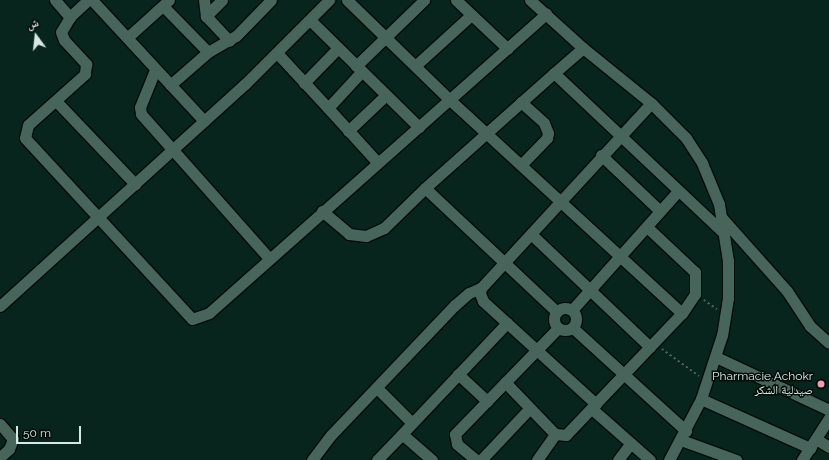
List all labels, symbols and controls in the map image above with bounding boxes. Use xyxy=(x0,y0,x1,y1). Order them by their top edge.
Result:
north arrow xyxy=(16,16,56,56)
text: ش xyxy=(25,16,40,32)
place label: Pharmacie Achokr صيدلية الشكر xyxy=(712,370,813,398)
marker: Pharmacie Achokr صيدلية الشكر xyxy=(816,379,826,389)
scale bar xyxy=(18,418,83,444)
text: 50 m xyxy=(23,426,51,440)

